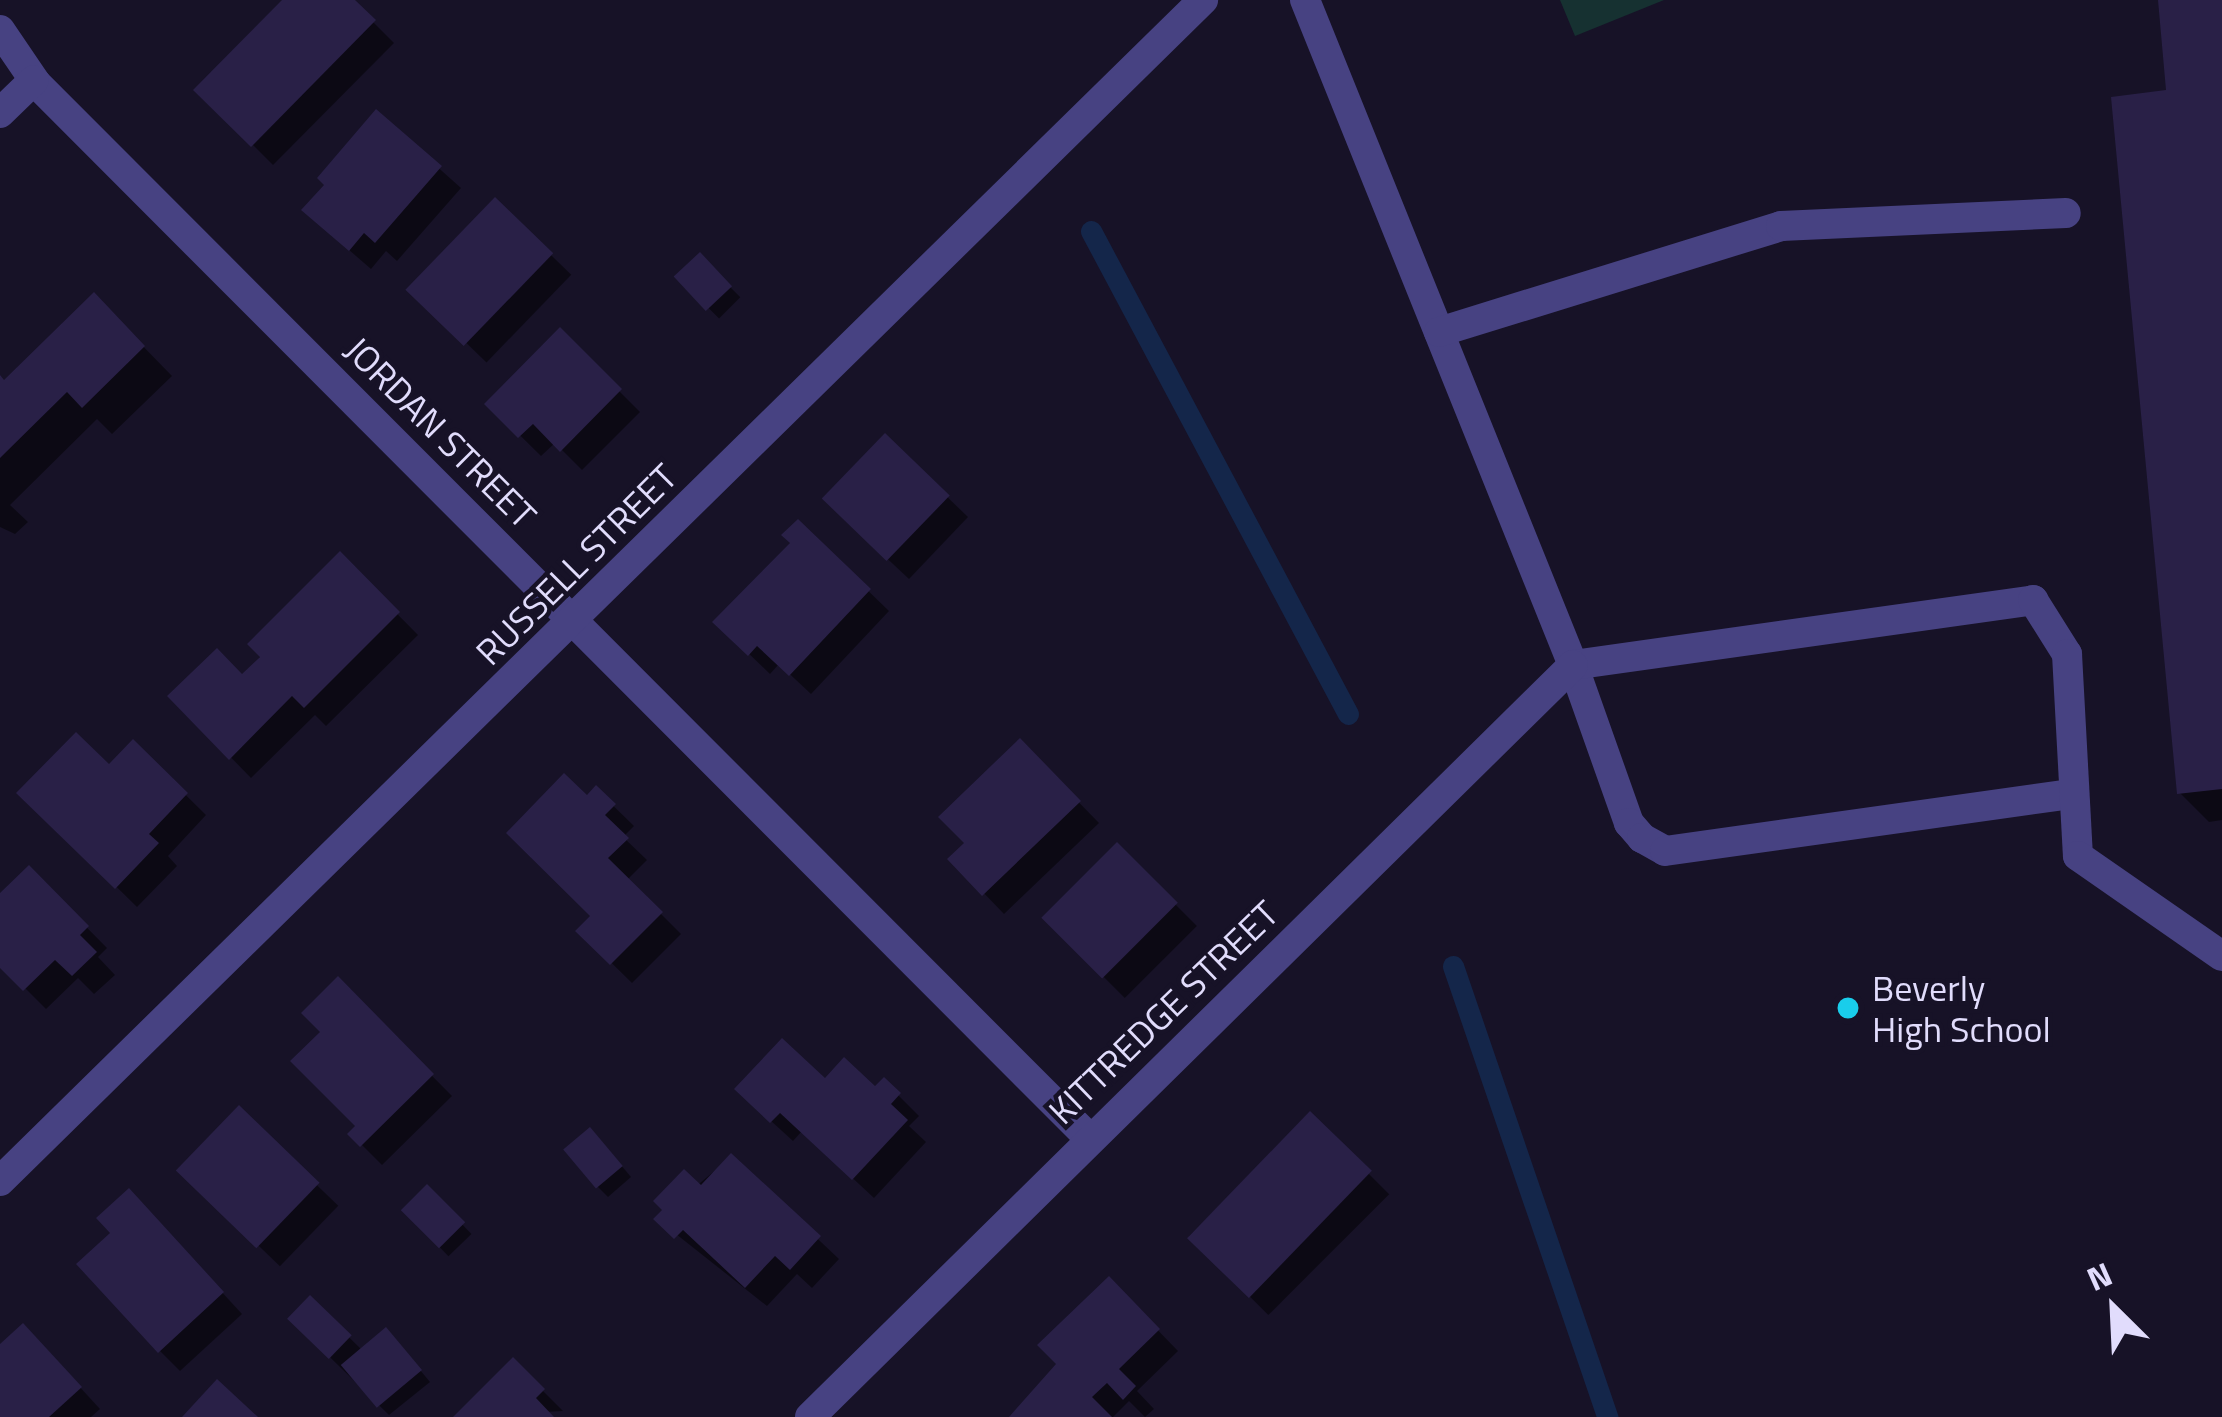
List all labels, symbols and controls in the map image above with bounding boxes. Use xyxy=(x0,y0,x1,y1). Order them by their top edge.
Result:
street label: JORDAN STREET xyxy=(337,328,545,536)
street label: RUSSELL STREET xyxy=(467,455,685,673)
street label: KITTREDGE STREET xyxy=(1039,892,1287,1132)
place label: Beverly High School xyxy=(1872,965,2051,1050)
marker: Beverly High School xyxy=(1835,995,1861,1021)
north arrow xyxy=(2054,1249,2174,1369)
text: N xyxy=(2079,1249,2120,1304)

